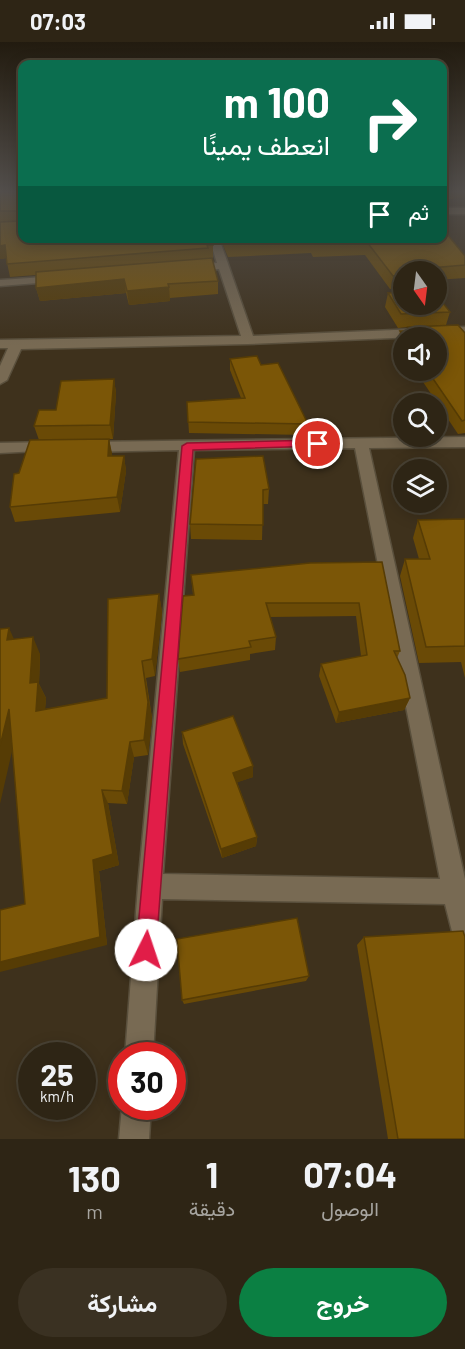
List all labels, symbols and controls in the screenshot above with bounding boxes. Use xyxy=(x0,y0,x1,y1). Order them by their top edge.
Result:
text: 07:03 xyxy=(30,8,86,34)
text: 100 m xyxy=(224,76,330,126)
icon: right xyxy=(351,84,429,162)
text: انعطف يمينًا xyxy=(202,128,330,160)
icon: arrive xyxy=(363,198,396,231)
text: ثم xyxy=(408,198,429,224)
north arrow xyxy=(393,261,447,315)
map controls xyxy=(393,261,447,513)
button: sound xyxy=(393,327,447,381)
button: search xyxy=(393,393,447,447)
pin xyxy=(292,418,343,469)
icon: arrive xyxy=(301,427,334,460)
button: layers xyxy=(393,459,447,513)
position arrow xyxy=(114,918,178,982)
speed limit sign: 30 xyxy=(108,1042,186,1120)
text: 25 xyxy=(41,1056,73,1092)
text: km/h xyxy=(40,1087,74,1105)
text: 1 xyxy=(206,1152,218,1195)
text: 07:04 xyxy=(303,1152,397,1195)
text: 130 xyxy=(68,1156,121,1199)
text: دقيقة xyxy=(189,1196,235,1220)
text: الوصول xyxy=(321,1196,379,1220)
text: m xyxy=(86,1199,103,1223)
button: مشاركة xyxy=(18,1268,227,1337)
button: خروج xyxy=(239,1268,447,1337)

